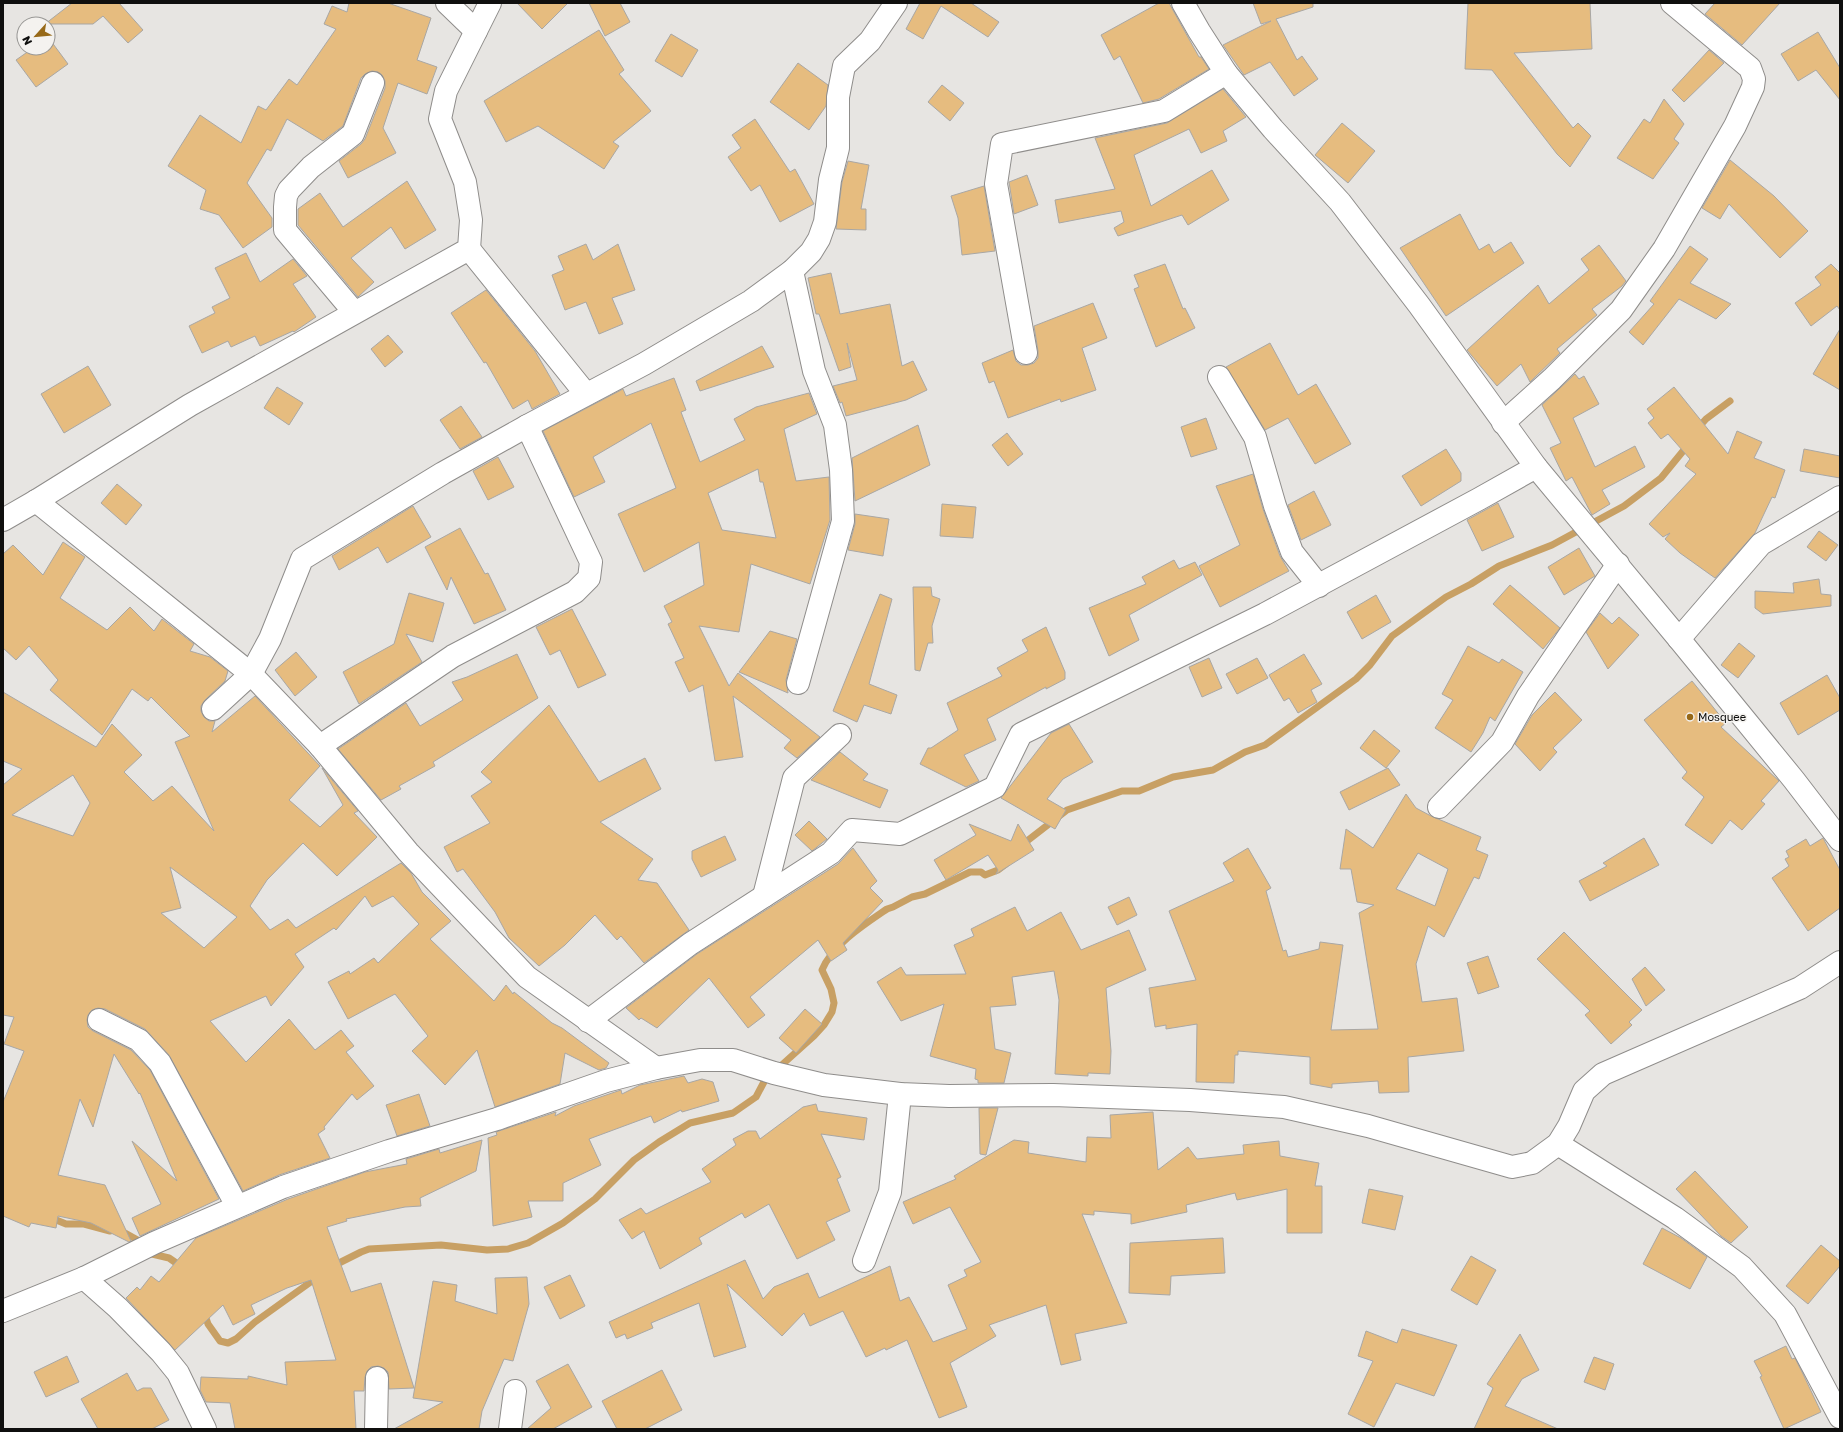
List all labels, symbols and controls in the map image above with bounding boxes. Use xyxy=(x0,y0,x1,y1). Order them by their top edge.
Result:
north arrow xyxy=(16,16,56,56)
text: N xyxy=(19,34,34,47)
place label: Mosquee xyxy=(1698,710,1746,723)
marker: Mosquee xyxy=(1685,712,1695,722)

